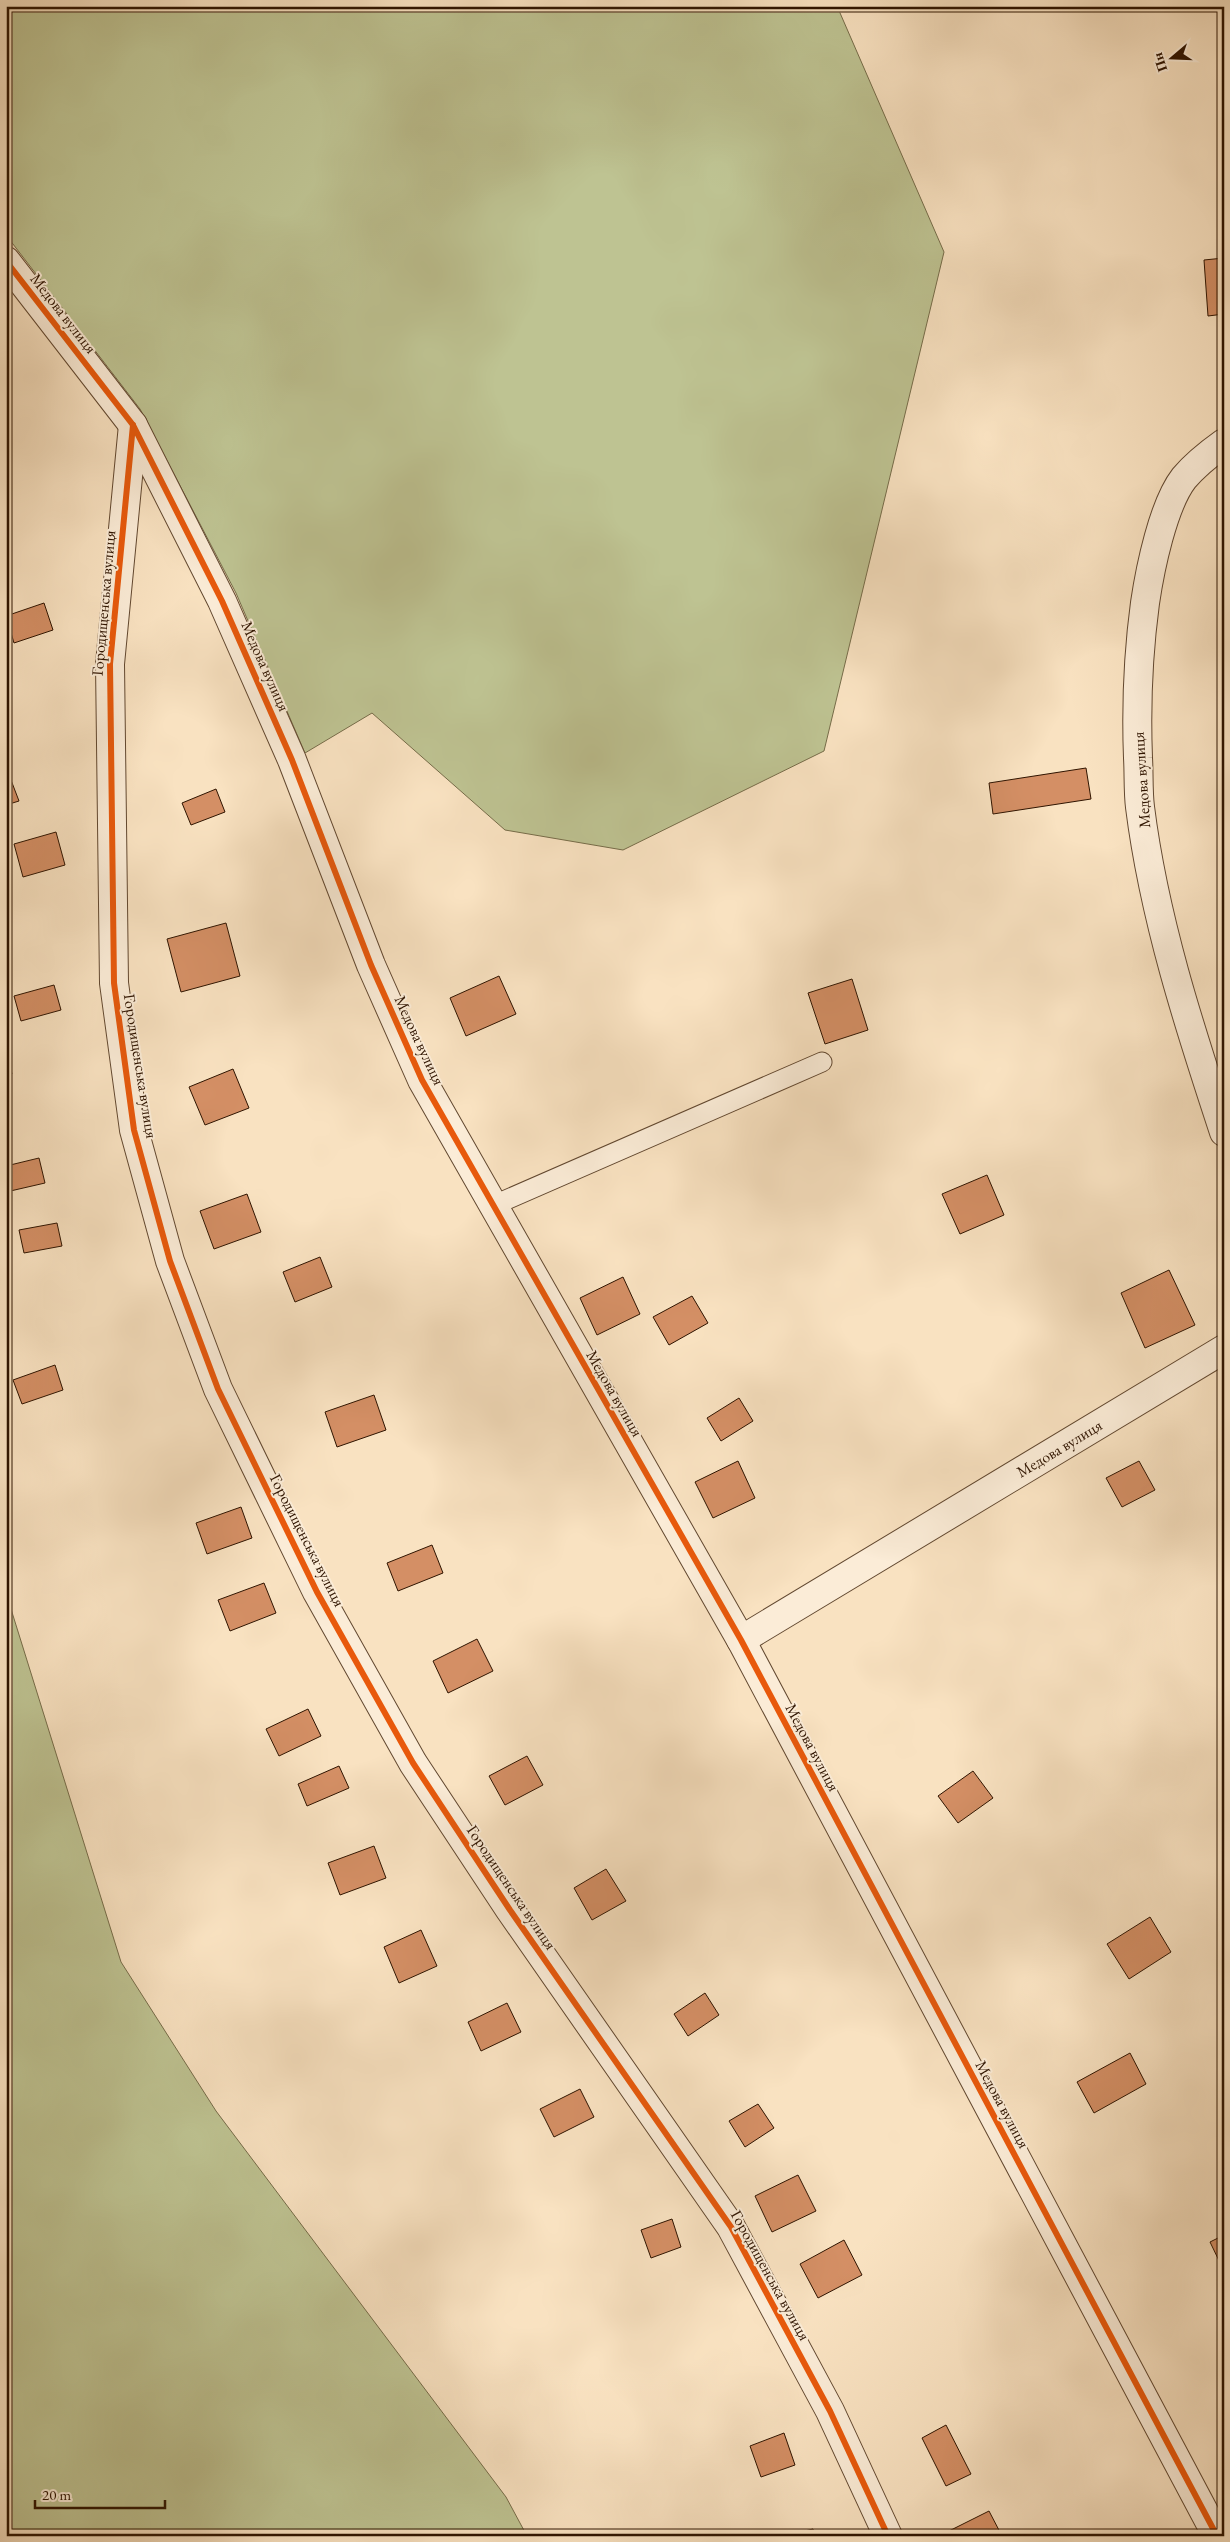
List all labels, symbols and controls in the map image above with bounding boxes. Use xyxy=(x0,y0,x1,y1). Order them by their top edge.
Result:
north arrow xyxy=(1148,32,1198,82)
text: Пн xyxy=(1148,50,1171,74)
street label: Медова вулиця xyxy=(26,269,102,358)
street label: Городищенська вулиця xyxy=(87,529,120,677)
street label: Медова вулиця xyxy=(236,618,295,715)
street label: Медова вулиця xyxy=(1128,731,1155,829)
street label: Городищенська вулиця xyxy=(119,992,162,1140)
street label: Медова вулиця xyxy=(390,992,449,1088)
street label: Медова вулиця xyxy=(581,1346,648,1440)
street label: Медова вулиця xyxy=(1012,1415,1106,1482)
street label: Городищенська вулиця xyxy=(265,1470,350,1610)
street label: Медова вулиця xyxy=(781,1700,844,1795)
street label: Городищенська вулиця xyxy=(462,1821,561,1954)
street label: Медова вулиця xyxy=(971,2057,1034,2152)
street label: Городищенська вулиця xyxy=(726,2206,815,2344)
scale bar xyxy=(35,2477,165,2509)
text: 20 m xyxy=(42,2485,71,2504)

